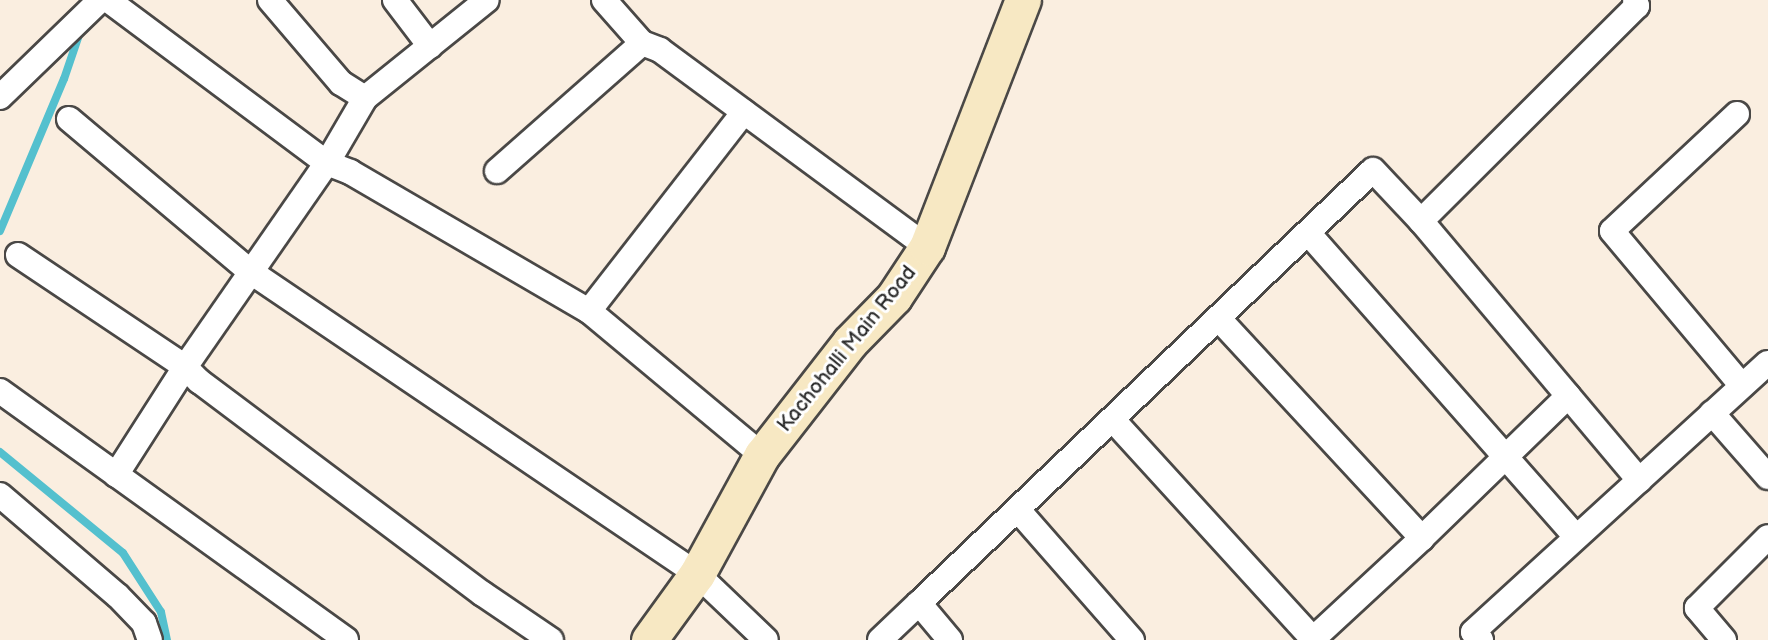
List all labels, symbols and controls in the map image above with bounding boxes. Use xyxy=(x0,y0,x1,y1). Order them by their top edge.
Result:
street label: Kachohalli Main Road xyxy=(772,261,922,437)

